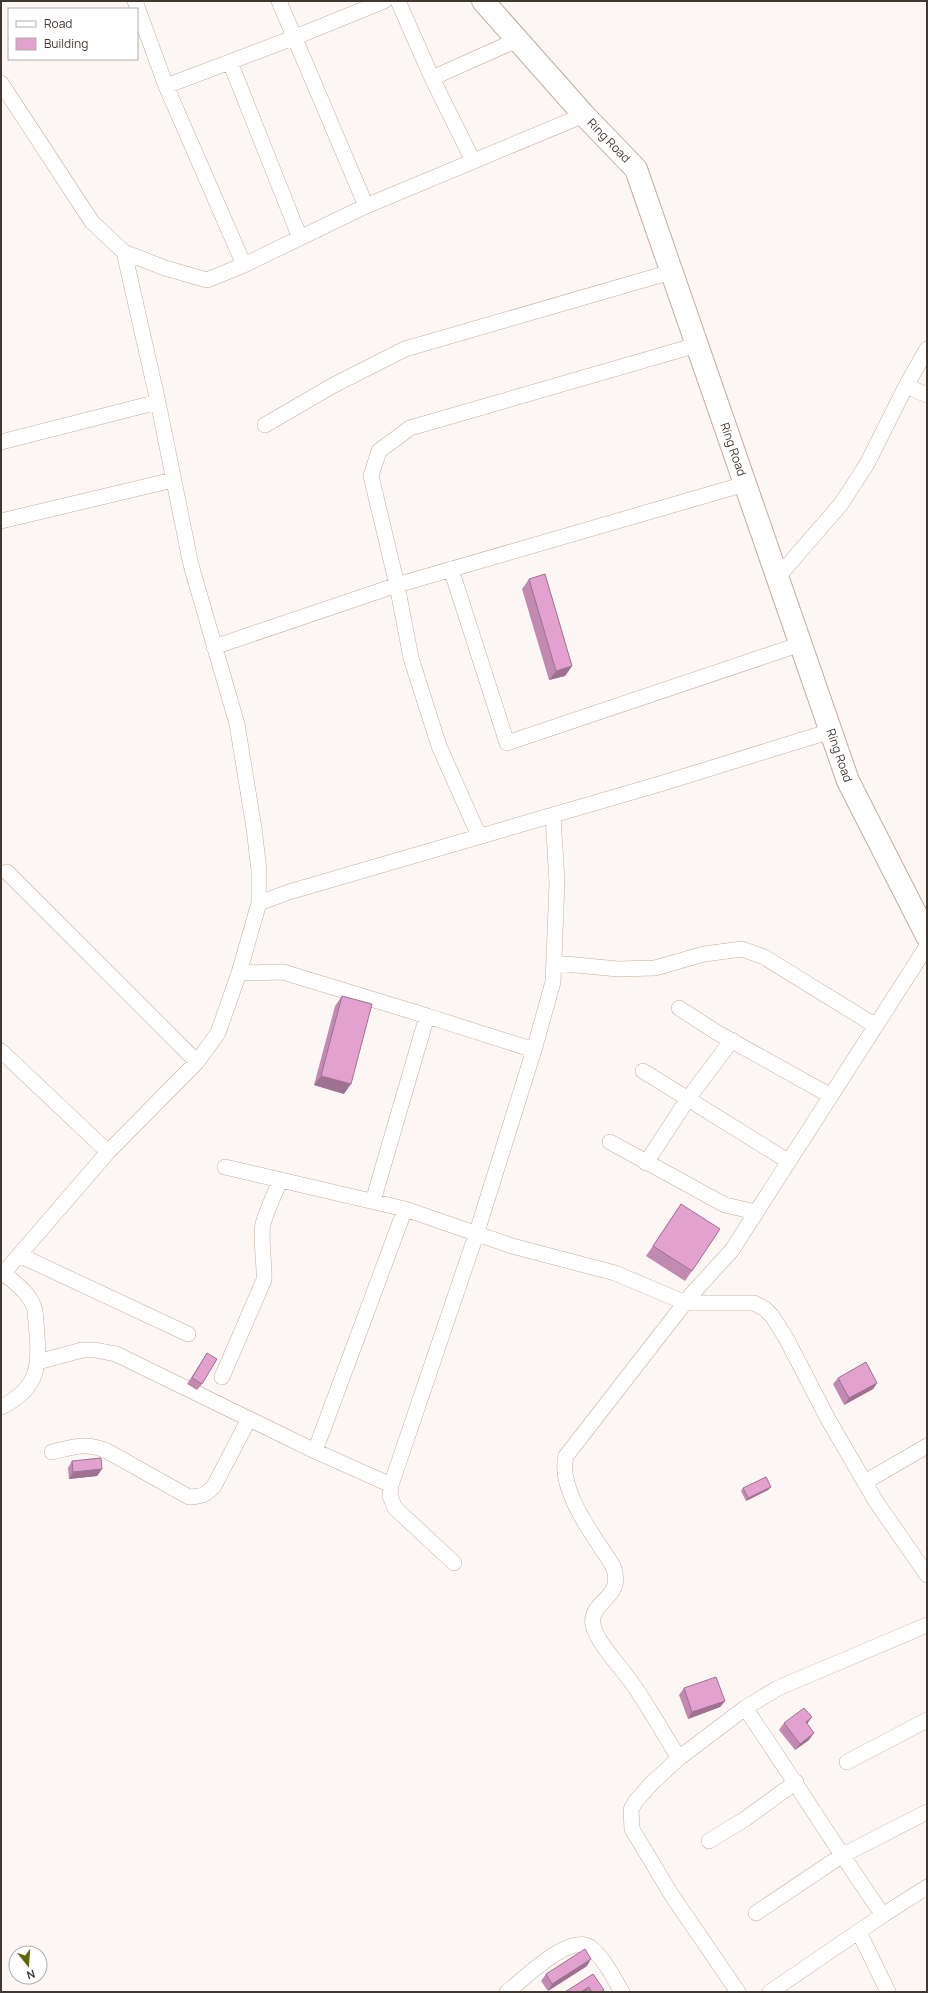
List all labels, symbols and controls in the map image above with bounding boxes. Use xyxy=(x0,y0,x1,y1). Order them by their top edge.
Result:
legend xyxy=(8,8,138,60)
text: Road xyxy=(44,15,72,32)
text: Building xyxy=(44,35,88,52)
street label: Ring Road xyxy=(584,114,635,166)
street label: Ring Road xyxy=(716,420,751,478)
street label: Ring Road xyxy=(823,726,857,784)
north arrow xyxy=(8,1945,48,1985)
text: N xyxy=(25,1967,37,1983)

